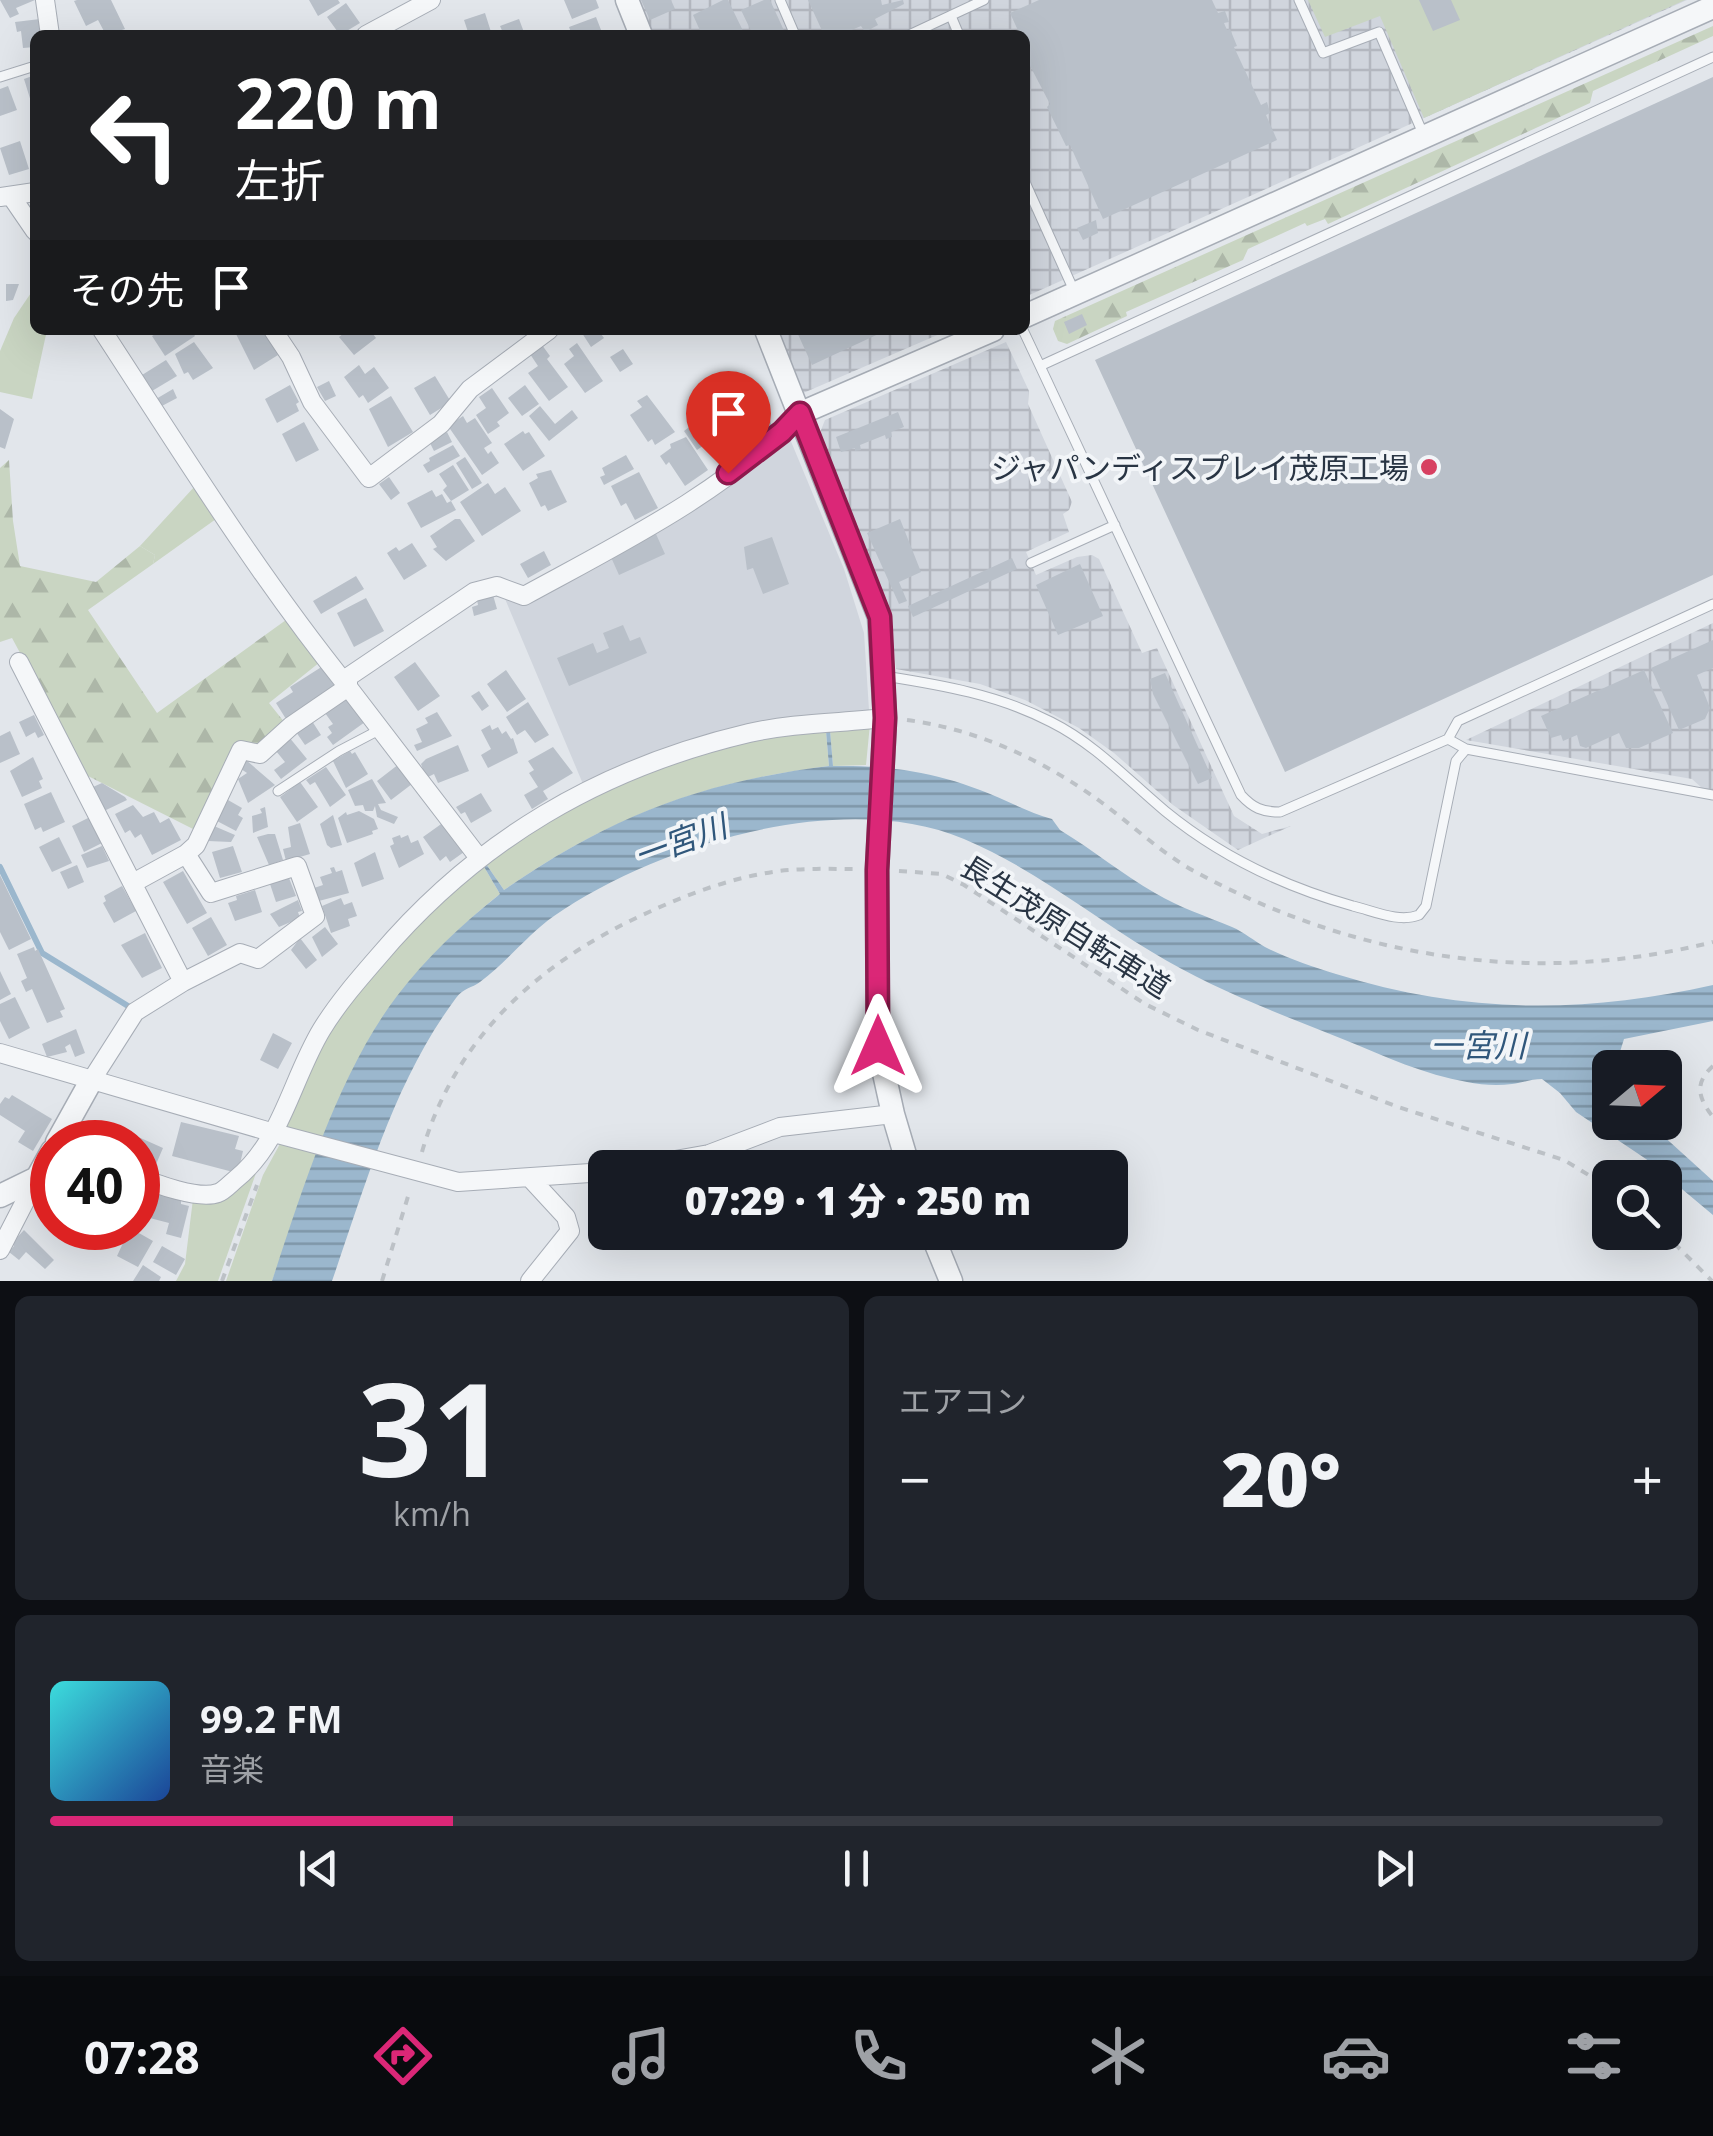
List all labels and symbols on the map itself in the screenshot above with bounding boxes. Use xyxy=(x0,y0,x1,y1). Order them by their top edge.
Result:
pin xyxy=(686,371,771,474)
place label: ジャパンディスプレイ茂原工場 xyxy=(991,447,1409,488)
marker: ジャパンディスプレイ茂原工場 xyxy=(1418,456,1440,478)
water label: 一宮川 xyxy=(628,802,735,877)
street label: 長生茂原自転車道 xyxy=(953,845,1179,1007)
position arrow xyxy=(826,994,930,1098)
water label: 一宮川 xyxy=(1430,1023,1529,1066)
north arrow xyxy=(1592,1050,1682,1140)
speed limit sign: 40 xyxy=(30,1120,160,1250)

